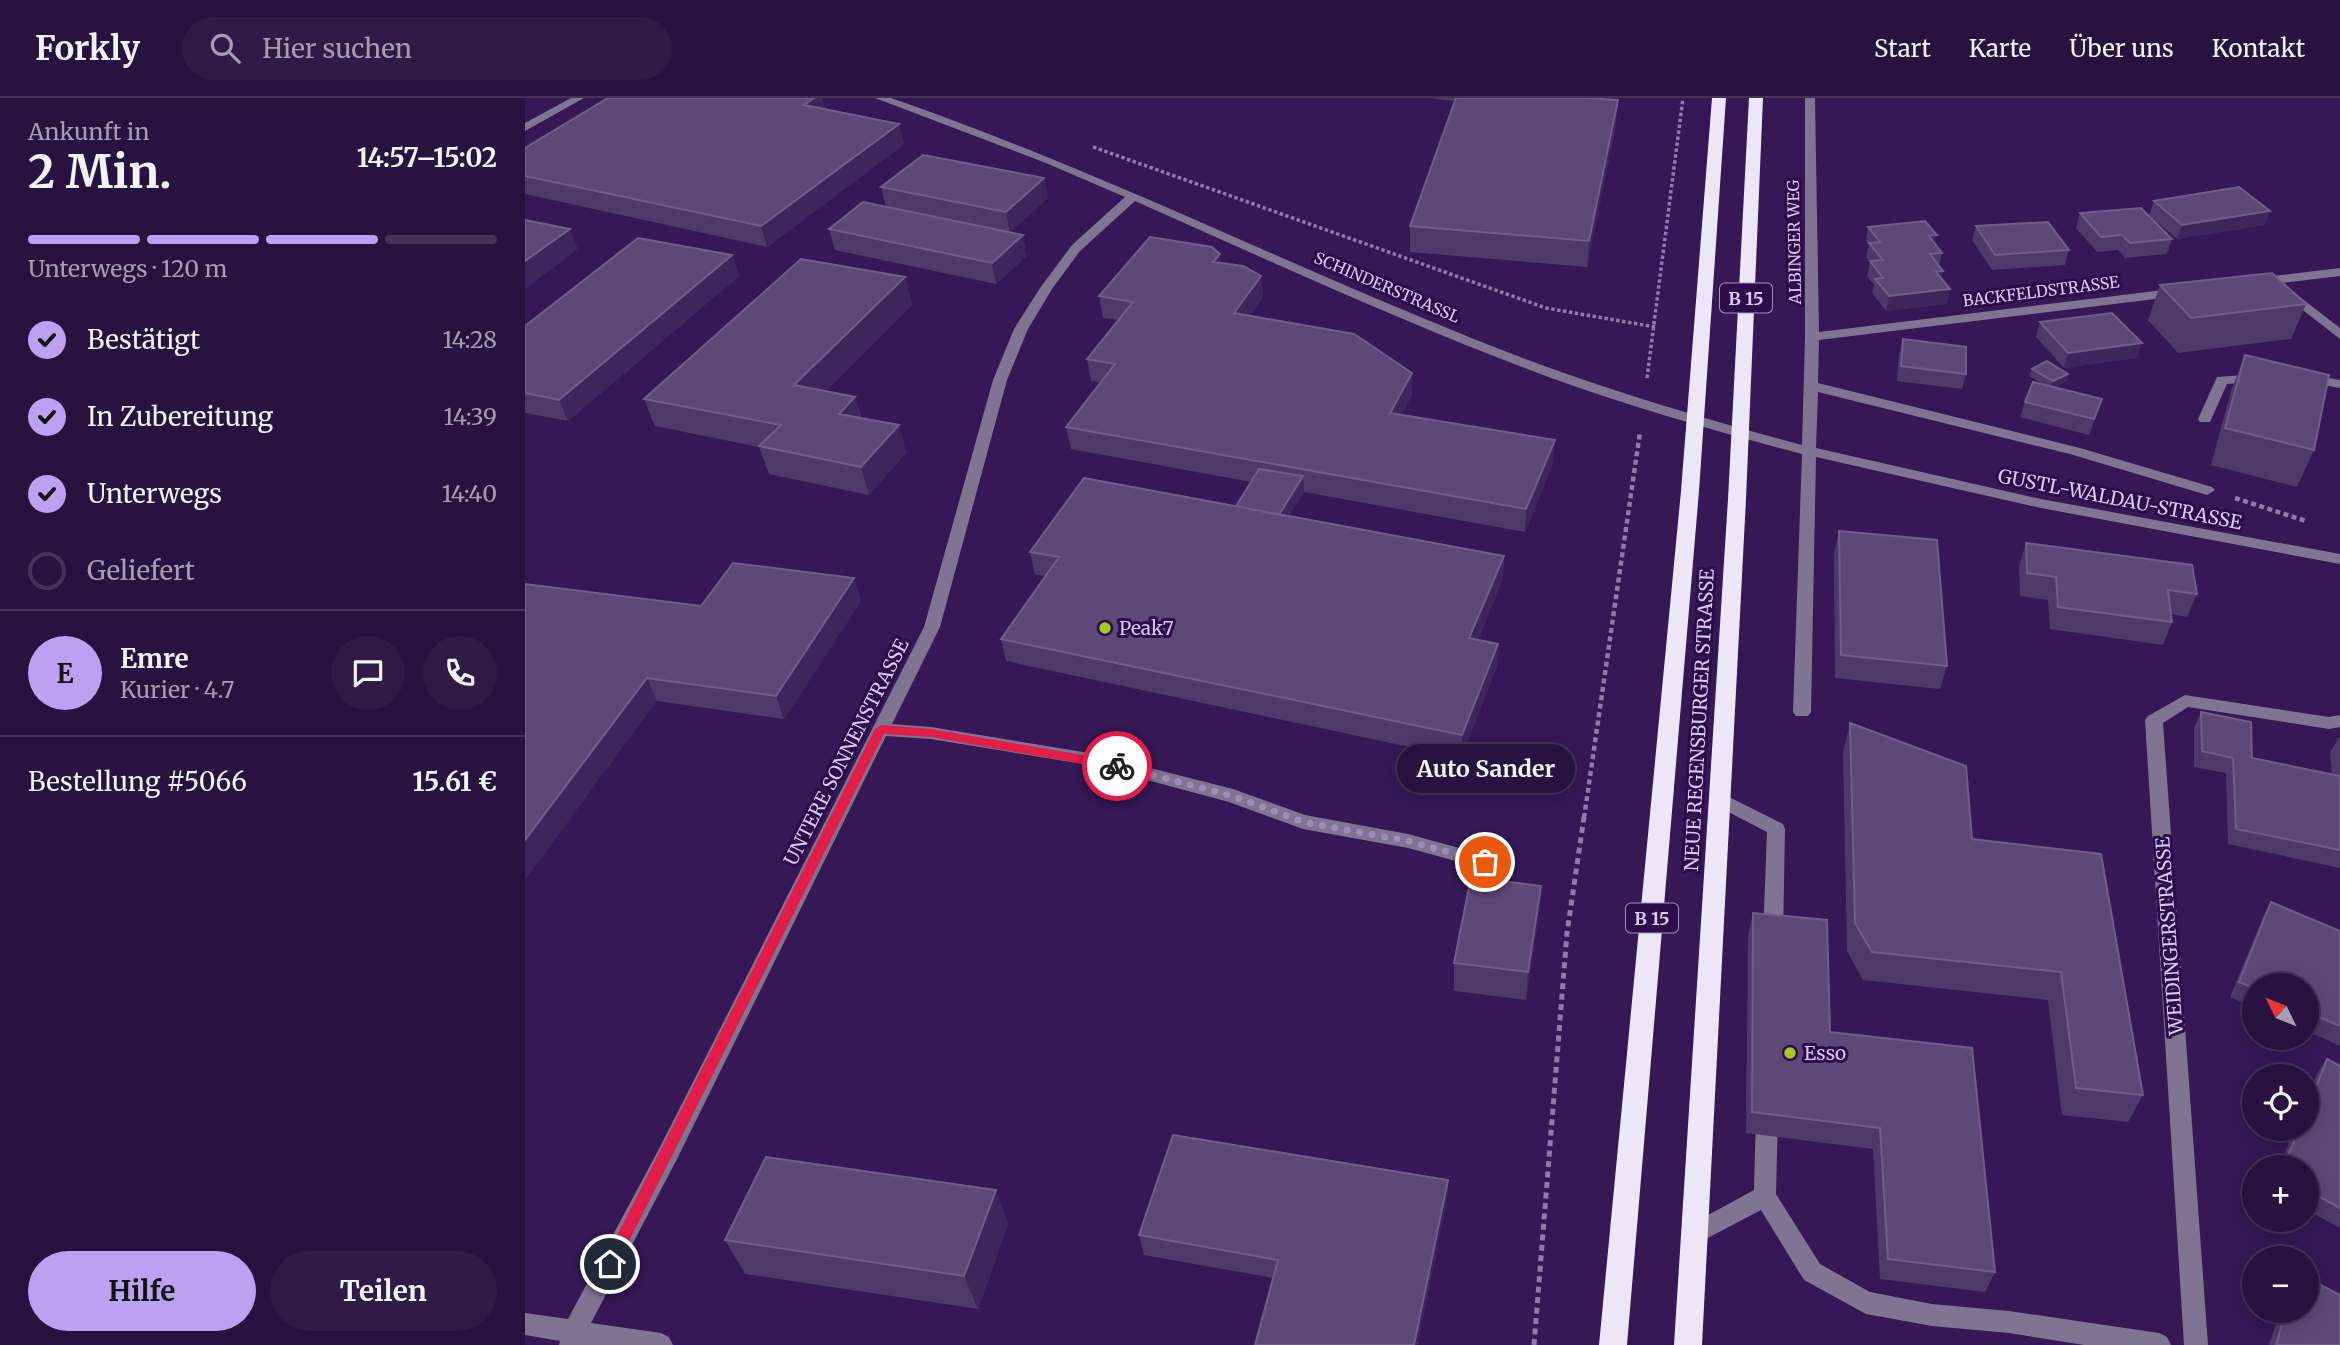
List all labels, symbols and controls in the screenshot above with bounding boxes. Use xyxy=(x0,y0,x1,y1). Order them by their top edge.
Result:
search box xyxy=(182,17,672,80)
text: Forkly xyxy=(35,28,140,69)
icon: search xyxy=(206,29,244,67)
text: Hier suchen xyxy=(262,32,412,65)
text: Start xyxy=(1874,33,1931,64)
text: Karte xyxy=(1969,33,2031,64)
text: Über uns xyxy=(2069,33,2174,64)
text: Kontakt xyxy=(2212,33,2305,64)
text: Ankunft in xyxy=(28,117,150,146)
text: 14:57–15:02 xyxy=(357,141,497,174)
text: 2 Min. xyxy=(28,143,172,201)
street label: ALBINGER WEG xyxy=(1783,179,1805,305)
street label: SCHINDERSTRASSL xyxy=(1311,247,1463,327)
text: Unterwegs · 120 m xyxy=(28,254,227,283)
street label: BACKFELDSTRASSE xyxy=(1962,271,2121,311)
road number: B 15 xyxy=(1720,284,1772,313)
icon: check xyxy=(28,321,66,359)
text: Bestätigt xyxy=(87,323,200,356)
text: 14:28 xyxy=(443,325,497,354)
icon: check xyxy=(28,398,66,436)
text: In Zubereitung xyxy=(87,400,273,433)
text: 14:39 xyxy=(444,402,497,431)
street label: GUSTL-WALDAU-STRASSE xyxy=(1996,464,2244,534)
icon: check xyxy=(28,475,66,513)
text: Unterwegs xyxy=(87,477,222,510)
text: 14:40 xyxy=(442,479,497,508)
text: Geliefert xyxy=(87,554,195,587)
street label: NEUE REGENSBURGER STRASSE xyxy=(1679,568,1719,872)
place label: Peak7 xyxy=(1119,616,1174,640)
marker: Peak7 xyxy=(1097,620,1113,636)
street label: UNTERE SONNENSTRASSE xyxy=(778,635,914,869)
button: chat xyxy=(331,636,405,710)
button: phone xyxy=(423,636,497,710)
text: Emre xyxy=(120,642,189,675)
text: E xyxy=(57,657,73,690)
text: Kurier · 4.7 xyxy=(120,675,234,704)
courier xyxy=(1082,731,1152,801)
callout: Auto Sander xyxy=(1396,743,1574,792)
icon: bike xyxy=(1098,747,1136,785)
text: Auto Sander xyxy=(1417,754,1555,783)
text: Bestellung #5066 xyxy=(28,765,247,798)
text: 15.61 € xyxy=(413,765,497,798)
pin xyxy=(1455,832,1515,892)
street label: WEIDINGERSTRASSE xyxy=(2150,836,2188,1037)
icon: bag xyxy=(1466,843,1504,881)
road number: B 15 xyxy=(1626,904,1678,932)
north arrow xyxy=(2242,973,2319,1050)
map controls xyxy=(2242,973,2319,1323)
place label: Esso xyxy=(1804,1041,1846,1065)
marker: Esso xyxy=(1782,1045,1798,1061)
button: locate xyxy=(2242,1064,2319,1141)
button: + xyxy=(2242,1155,2319,1232)
pin xyxy=(580,1234,640,1294)
icon: home xyxy=(591,1245,629,1283)
button: − xyxy=(2242,1246,2319,1323)
button: Hilfe xyxy=(28,1251,256,1331)
button: Teilen xyxy=(270,1251,497,1331)

